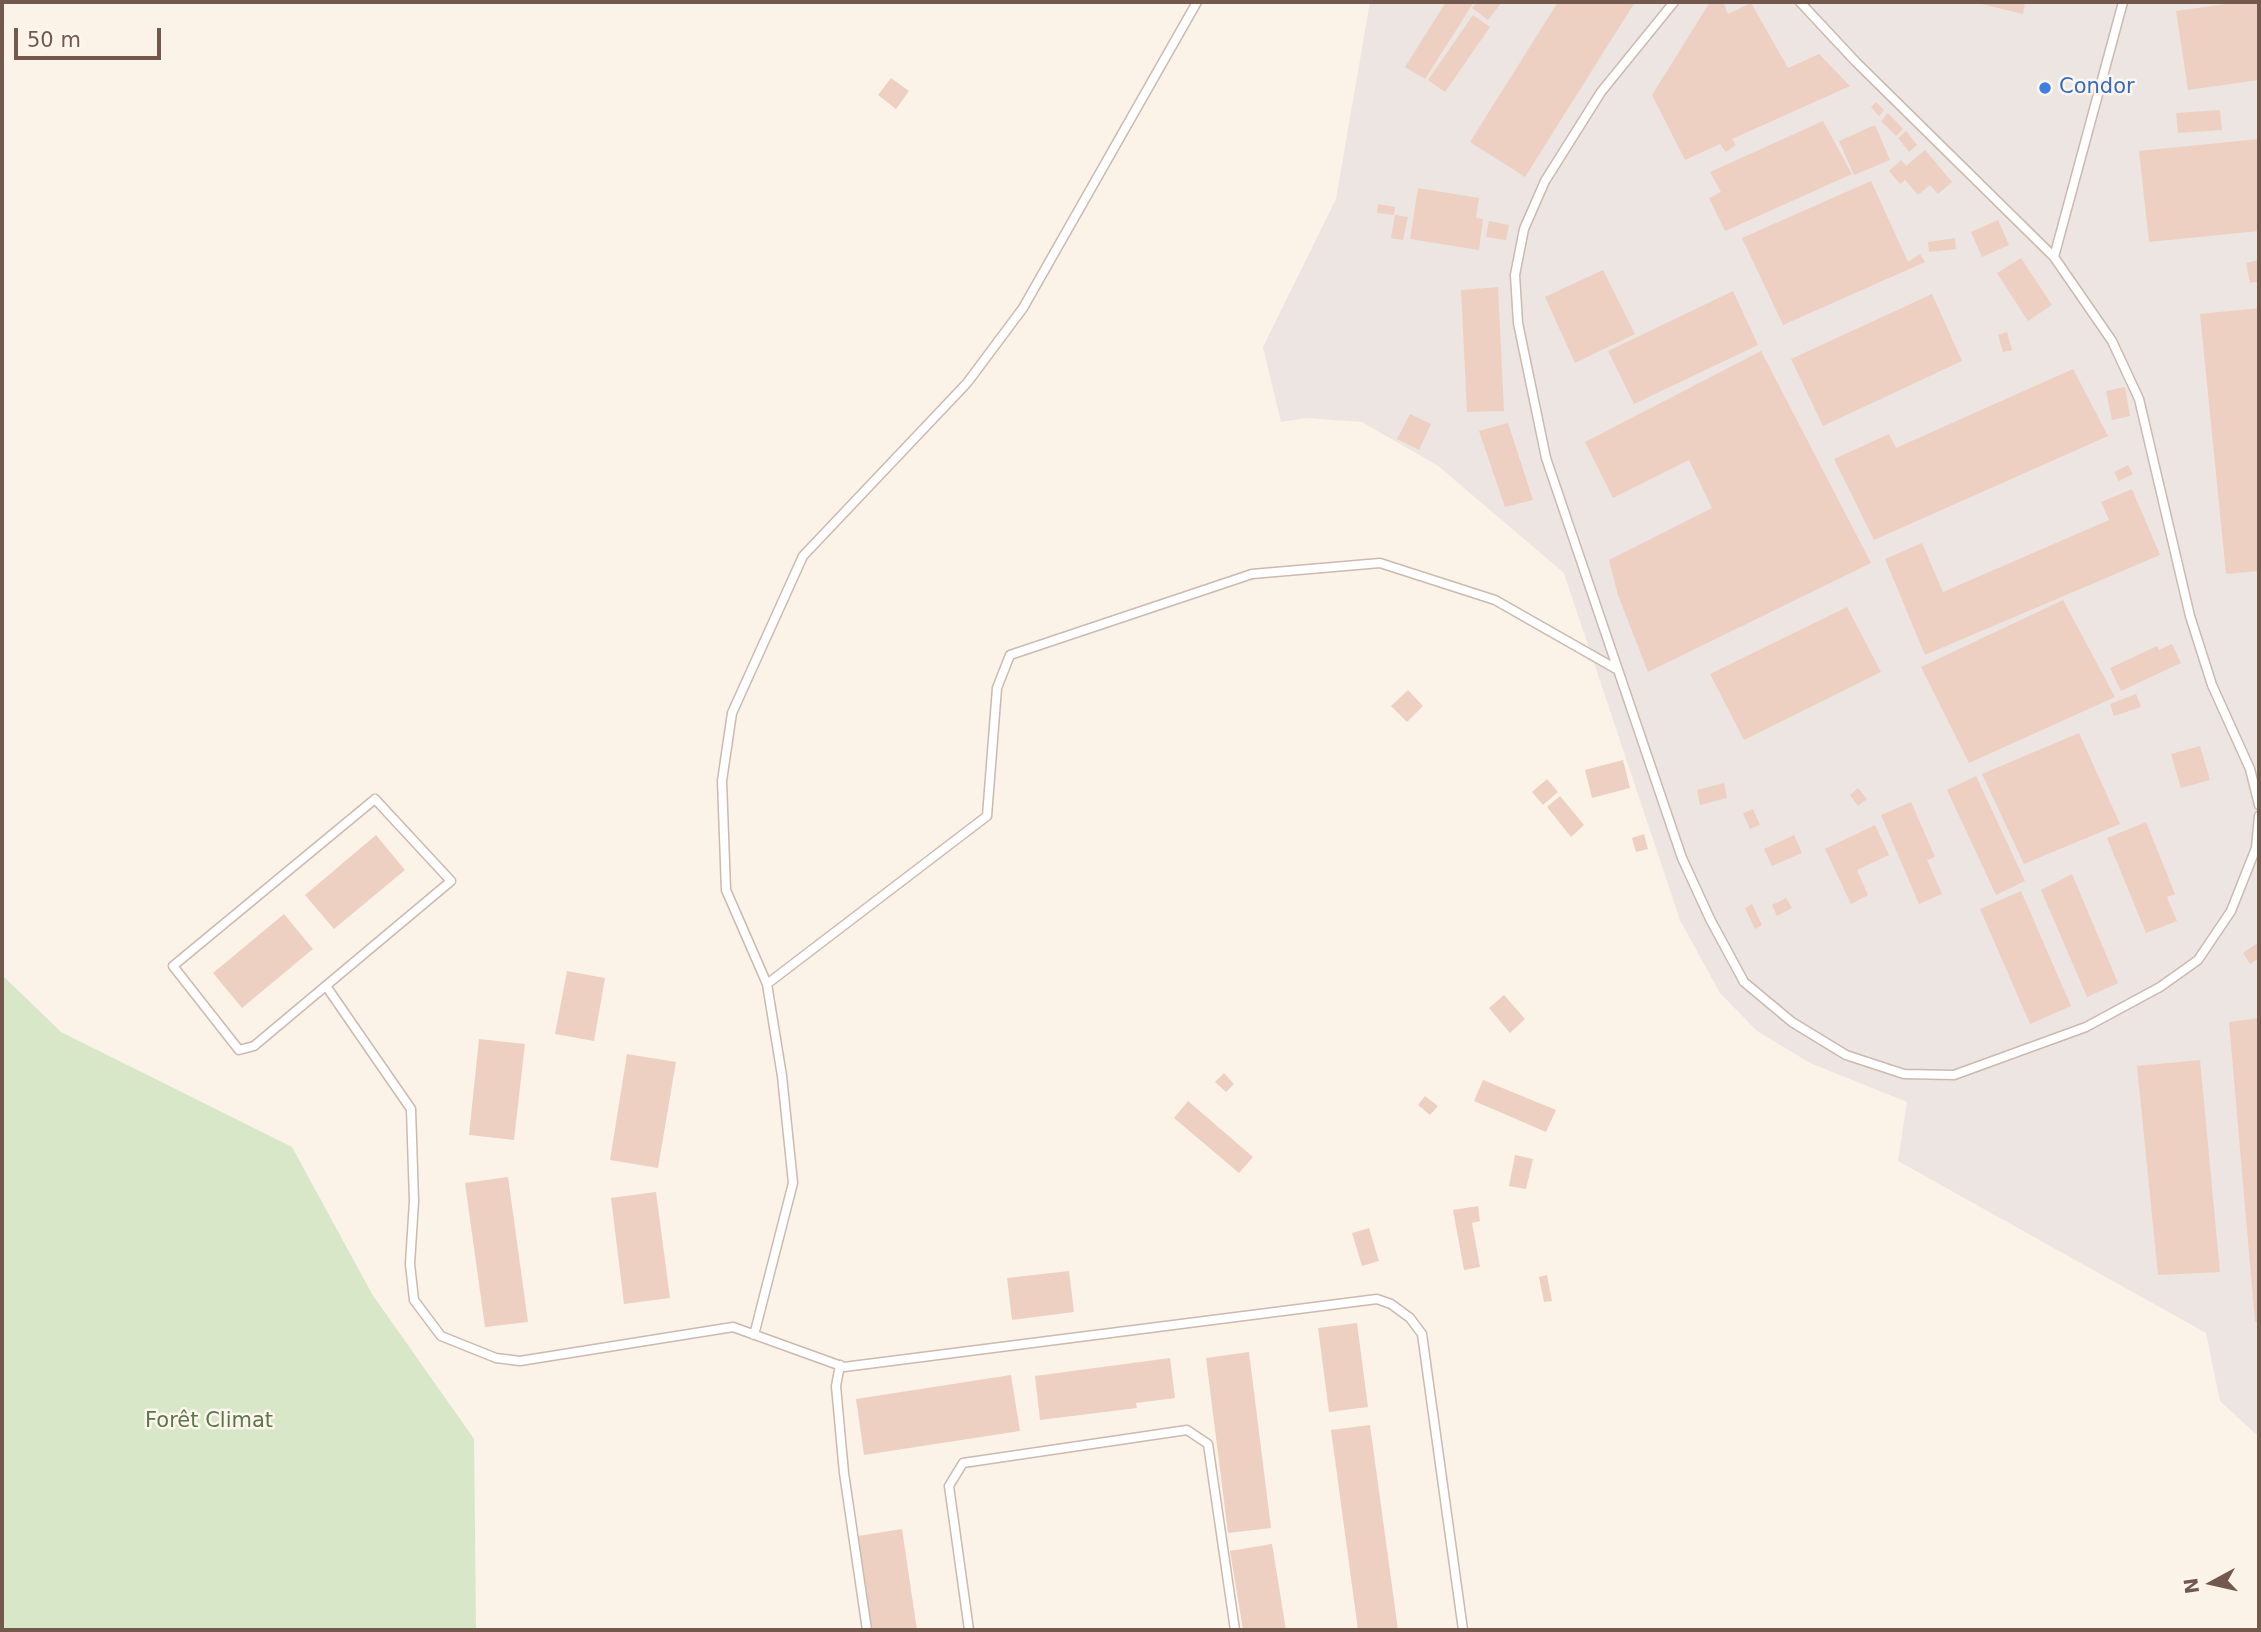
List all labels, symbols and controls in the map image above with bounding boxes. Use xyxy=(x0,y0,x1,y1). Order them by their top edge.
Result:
scale bar xyxy=(18,14,164,58)
text: 50 m xyxy=(27,28,81,52)
place label: Condor xyxy=(2059,75,2135,101)
marker: Condor xyxy=(2037,80,2053,96)
park label: Forêt Climat xyxy=(145,1409,273,1435)
north arrow xyxy=(2177,1548,2247,1618)
text: N xyxy=(2179,1577,2203,1595)

